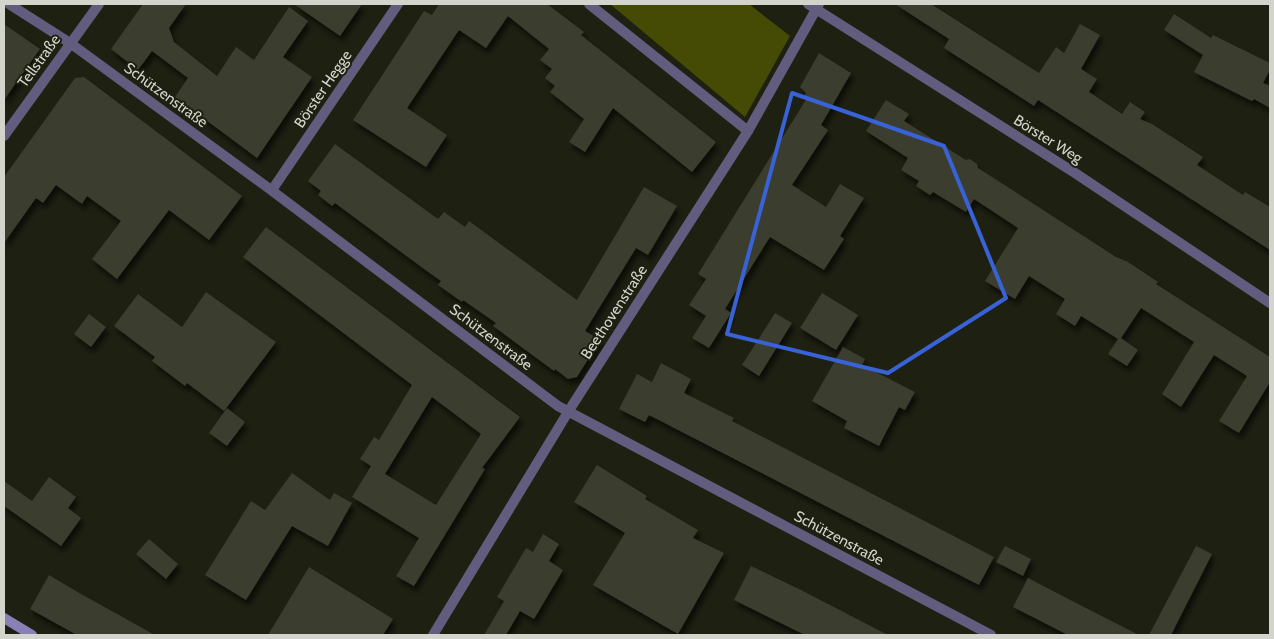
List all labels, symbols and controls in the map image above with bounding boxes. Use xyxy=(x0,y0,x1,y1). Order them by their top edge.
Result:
street label: Tellstraße xyxy=(14,31,64,91)
street label: Börster Hegge xyxy=(290,47,356,131)
street label: Schützenstraße xyxy=(121,59,212,132)
street label: Börster Weg xyxy=(1010,111,1086,167)
street label: Beethovenstraße xyxy=(577,261,651,362)
street label: Schützenstraße xyxy=(446,300,536,374)
street label: Schützenstraße xyxy=(791,507,887,569)

